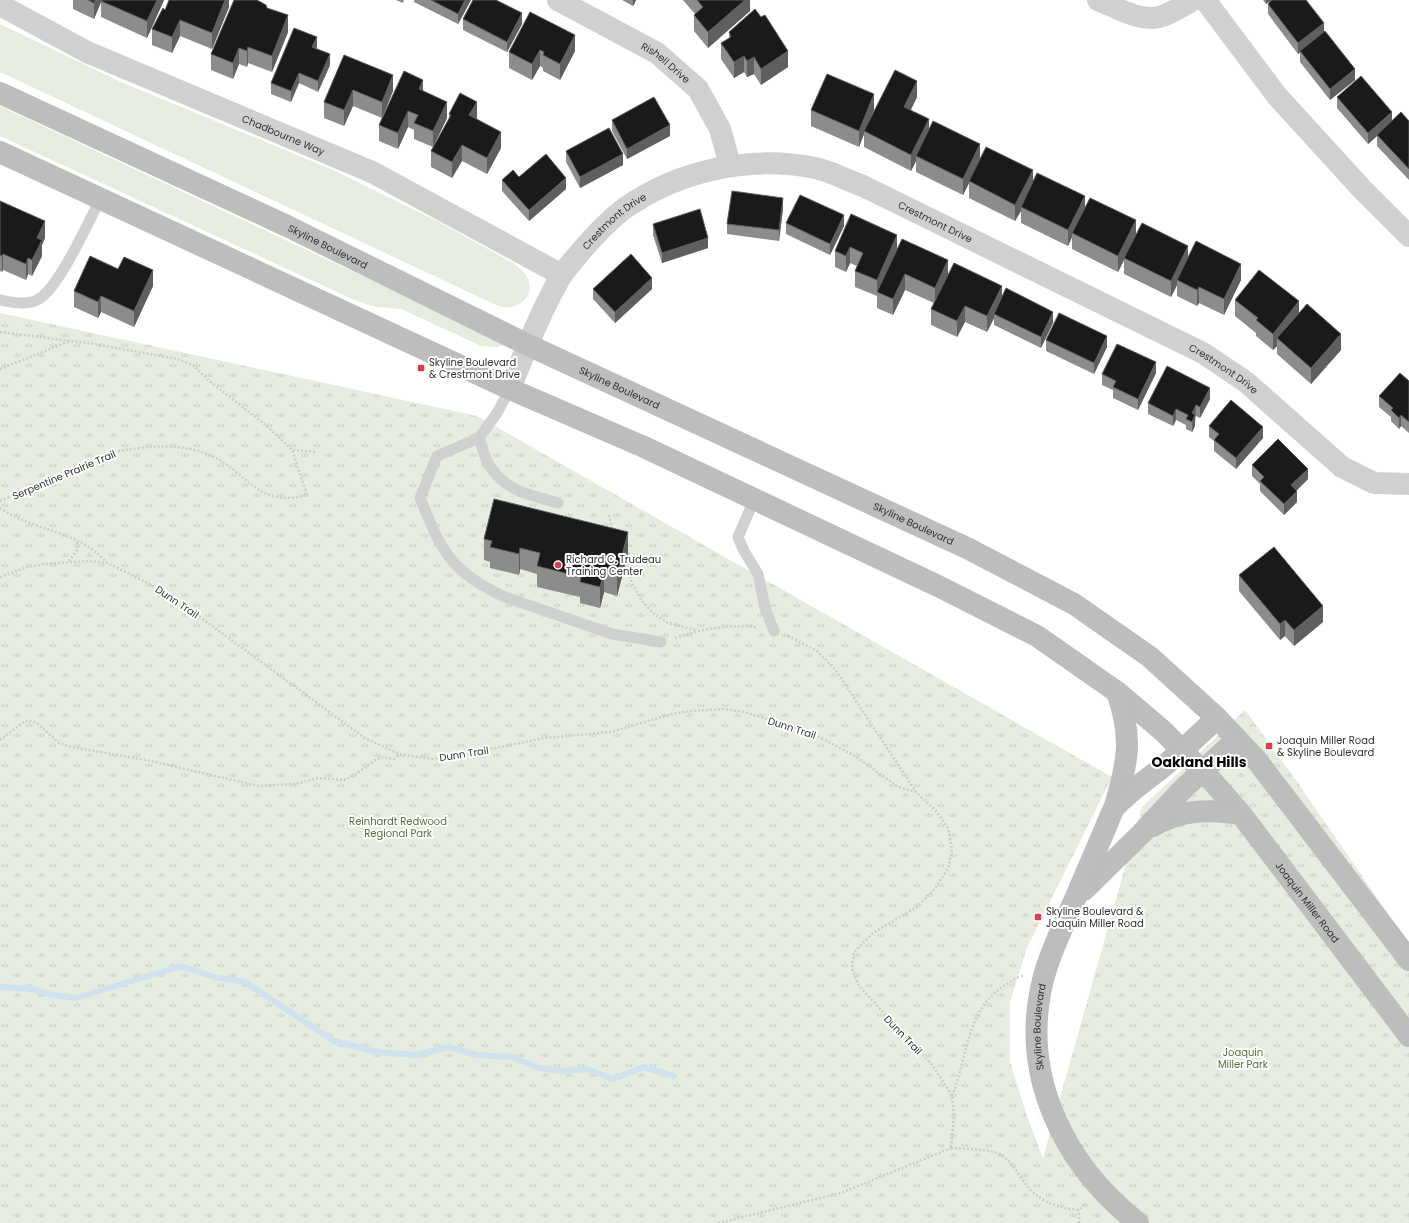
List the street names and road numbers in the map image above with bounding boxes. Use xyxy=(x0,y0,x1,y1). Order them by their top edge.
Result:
street label: Rishell Drive xyxy=(639,38,694,87)
street label: Chadbourne Way xyxy=(240,111,327,159)
street label: Crestmont Drive xyxy=(578,189,649,253)
street label: Crestmont Drive xyxy=(896,197,975,246)
street label: Skyline Boulevard xyxy=(285,220,370,272)
street label: Crestmont Drive xyxy=(1187,340,1262,397)
street label: Skyline Boulevard xyxy=(577,362,662,413)
street label: Serpentine Prairie Trail xyxy=(10,446,118,504)
street label: Skyline Boulevard xyxy=(871,498,956,549)
street label: Dunn Trail xyxy=(152,582,202,622)
street label: Dunn Trail xyxy=(766,713,818,743)
street label: Dunn Trail xyxy=(438,743,490,765)
street label: Joaquin Miller Road xyxy=(1272,859,1343,946)
street label: Skyline Boulevard xyxy=(1029,982,1049,1072)
street label: Dunn Trail xyxy=(880,1012,926,1058)

